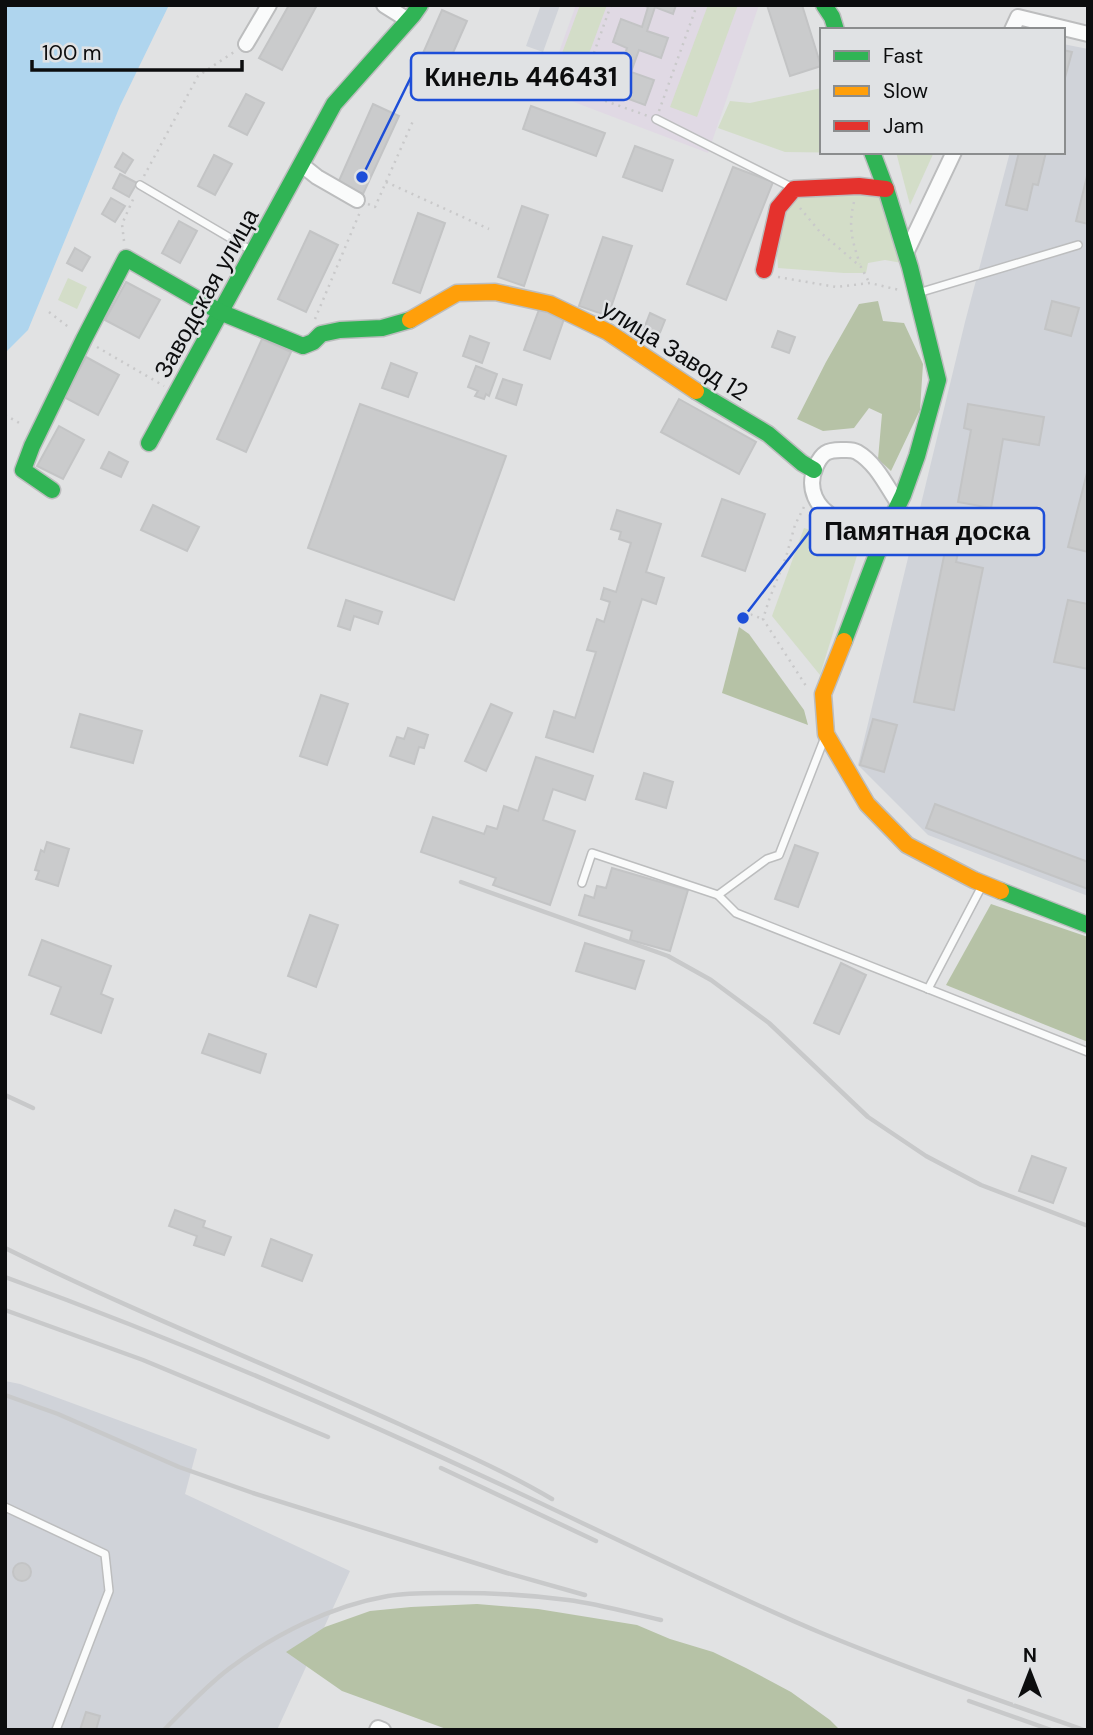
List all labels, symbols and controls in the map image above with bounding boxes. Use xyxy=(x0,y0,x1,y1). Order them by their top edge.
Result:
scale bar xyxy=(32,28,242,72)
legend xyxy=(820,28,1065,154)
text: 100 m xyxy=(42,39,102,67)
text: Fast xyxy=(883,42,923,70)
callout: Кинель 446431 xyxy=(411,53,631,100)
text: Кинель 446431 xyxy=(425,60,617,94)
text: Slow xyxy=(883,77,928,105)
text: Jam xyxy=(883,112,924,140)
street label: Заводская улица xyxy=(147,202,266,383)
street label: улица Завод 12 xyxy=(596,293,754,407)
callout: Памятная доска xyxy=(810,508,1044,555)
text: Памятная доска xyxy=(824,514,1030,548)
north arrow xyxy=(995,1637,1065,1707)
text: N xyxy=(1023,1643,1037,1668)

